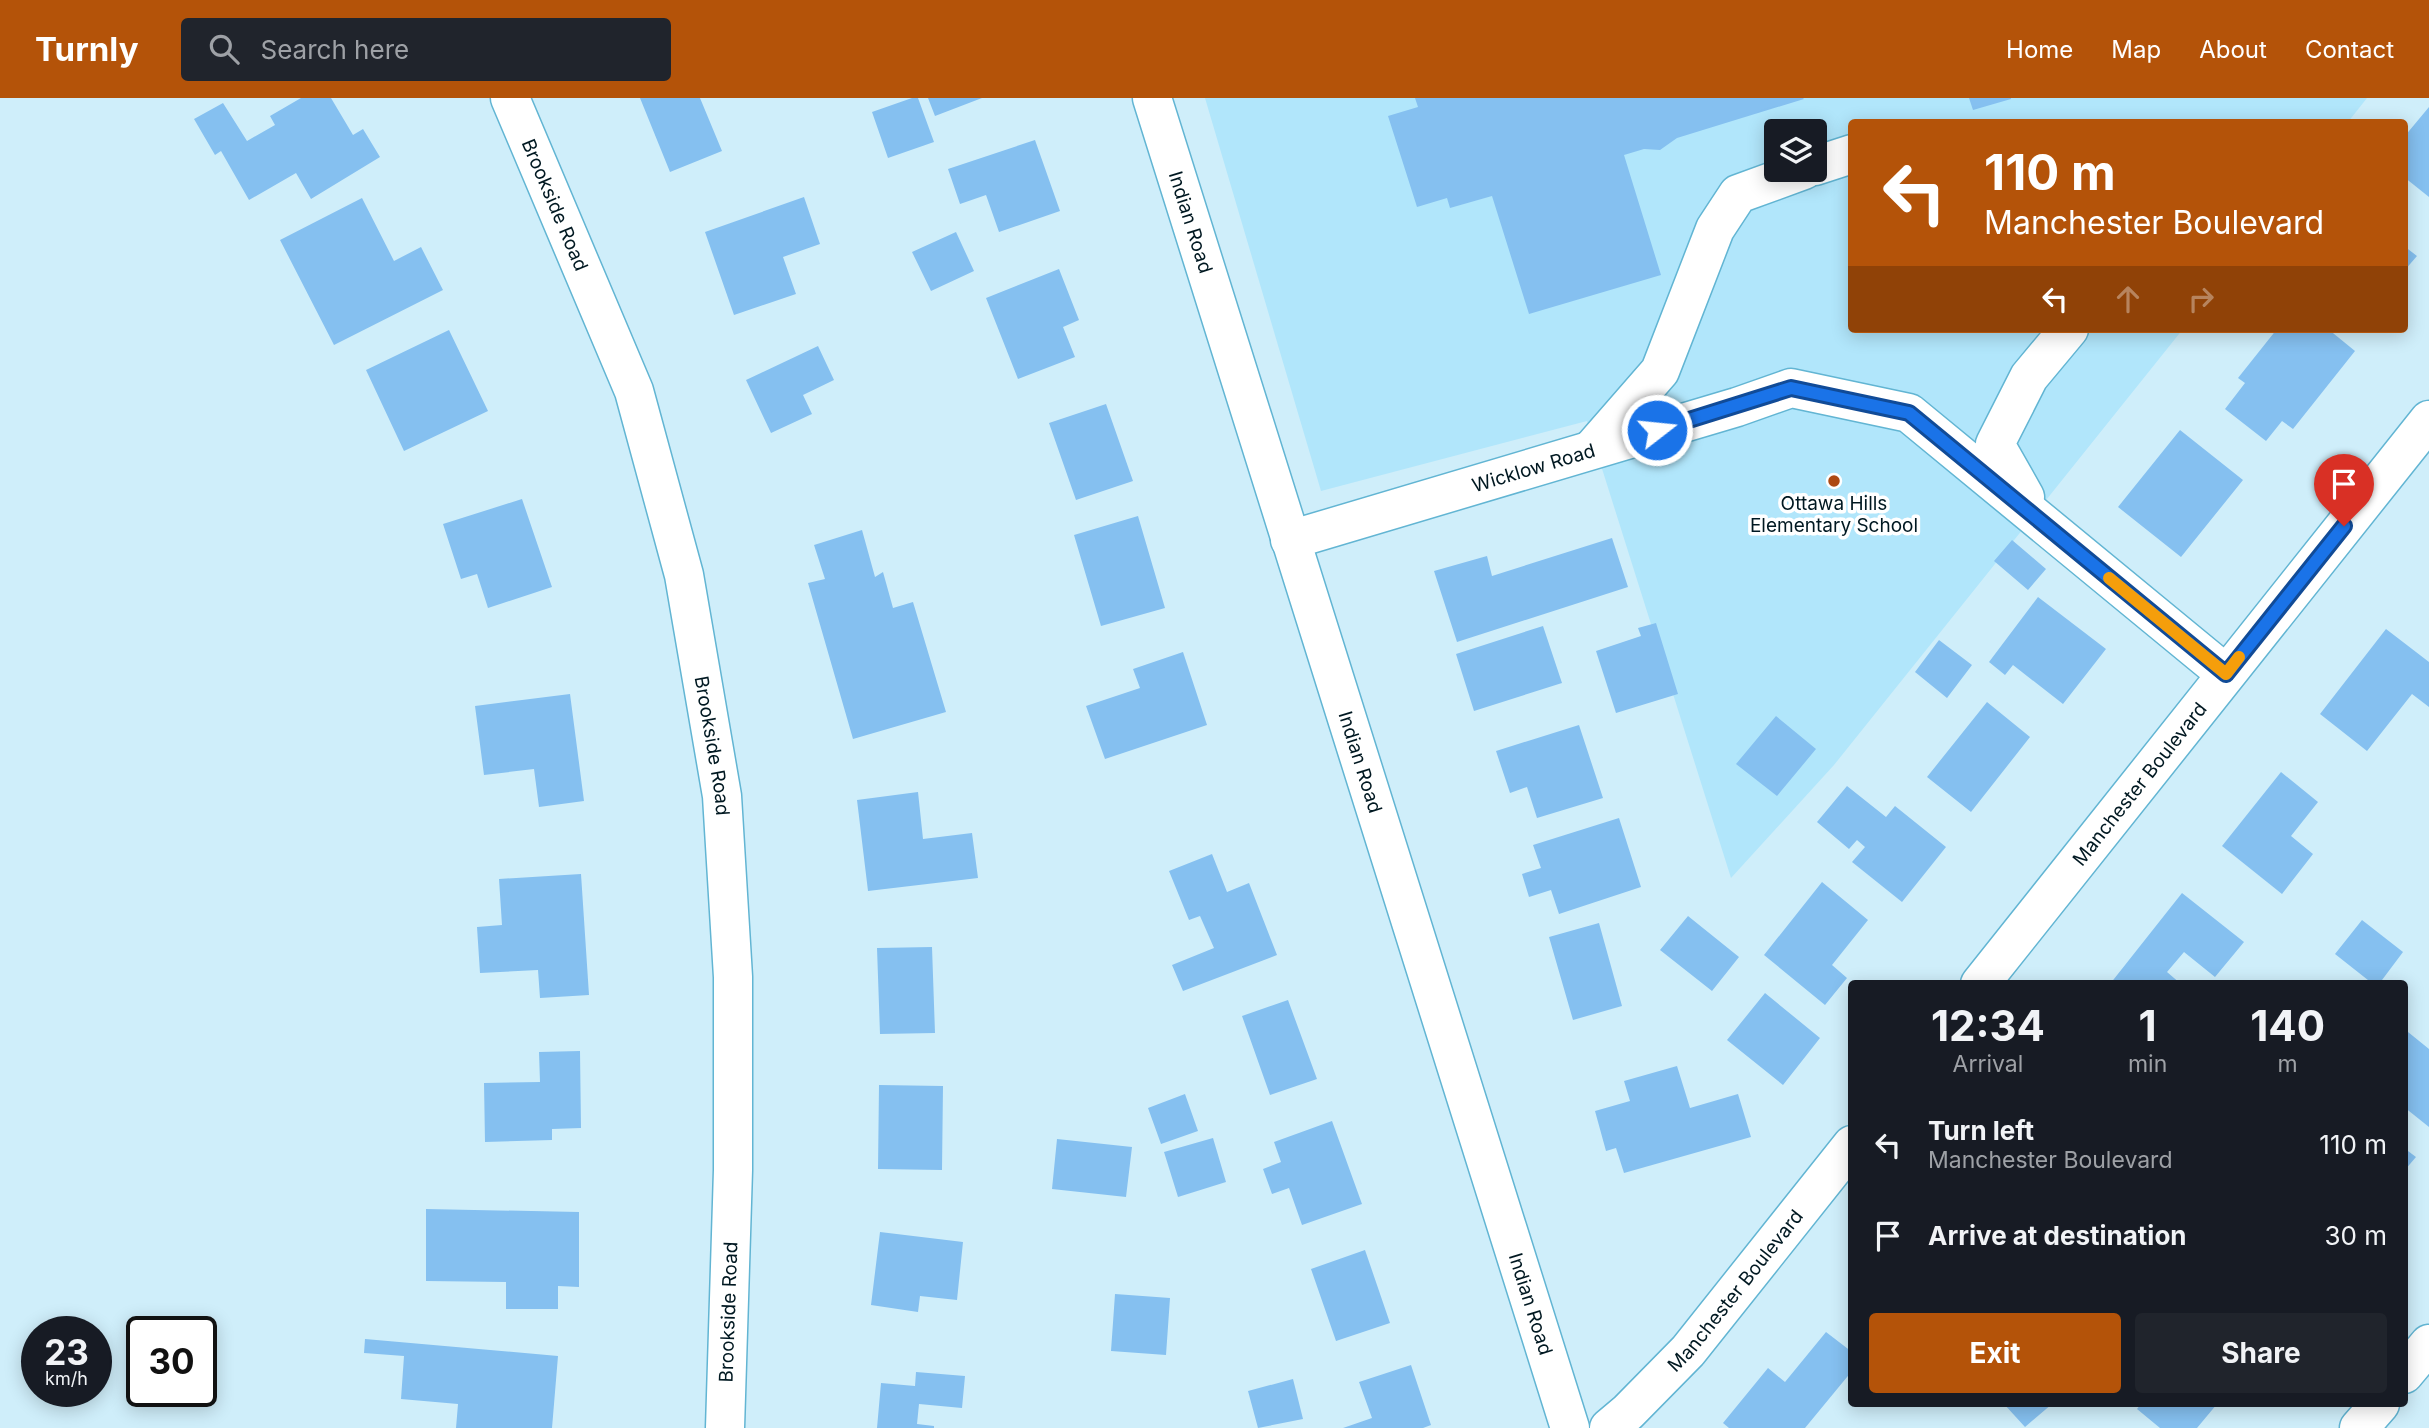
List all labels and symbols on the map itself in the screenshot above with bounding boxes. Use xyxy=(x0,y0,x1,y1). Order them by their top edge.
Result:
street label: Brookside Road xyxy=(517,136,593,274)
street label: Indian Road xyxy=(1164,168,1217,276)
position arrow xyxy=(1620,393,1694,467)
street label: Wicklow Road xyxy=(1469,439,1598,497)
pin xyxy=(2314,454,2374,526)
marker: Ottawa Hills Elementary School xyxy=(1826,473,1842,489)
place label: Ottawa Hills Elementary School xyxy=(1750,492,1918,537)
street label: Brookside Road xyxy=(690,674,734,816)
street label: Manchester Boulevard xyxy=(2068,698,2212,870)
street label: Indian Road xyxy=(1333,708,1387,816)
street label: Manchester Boulevard xyxy=(1663,1205,1808,1377)
street label: Brookside Road xyxy=(715,1241,742,1383)
street label: Indian Road xyxy=(1504,1250,1557,1358)
speed limit sign: 30 xyxy=(126,1316,217,1407)

